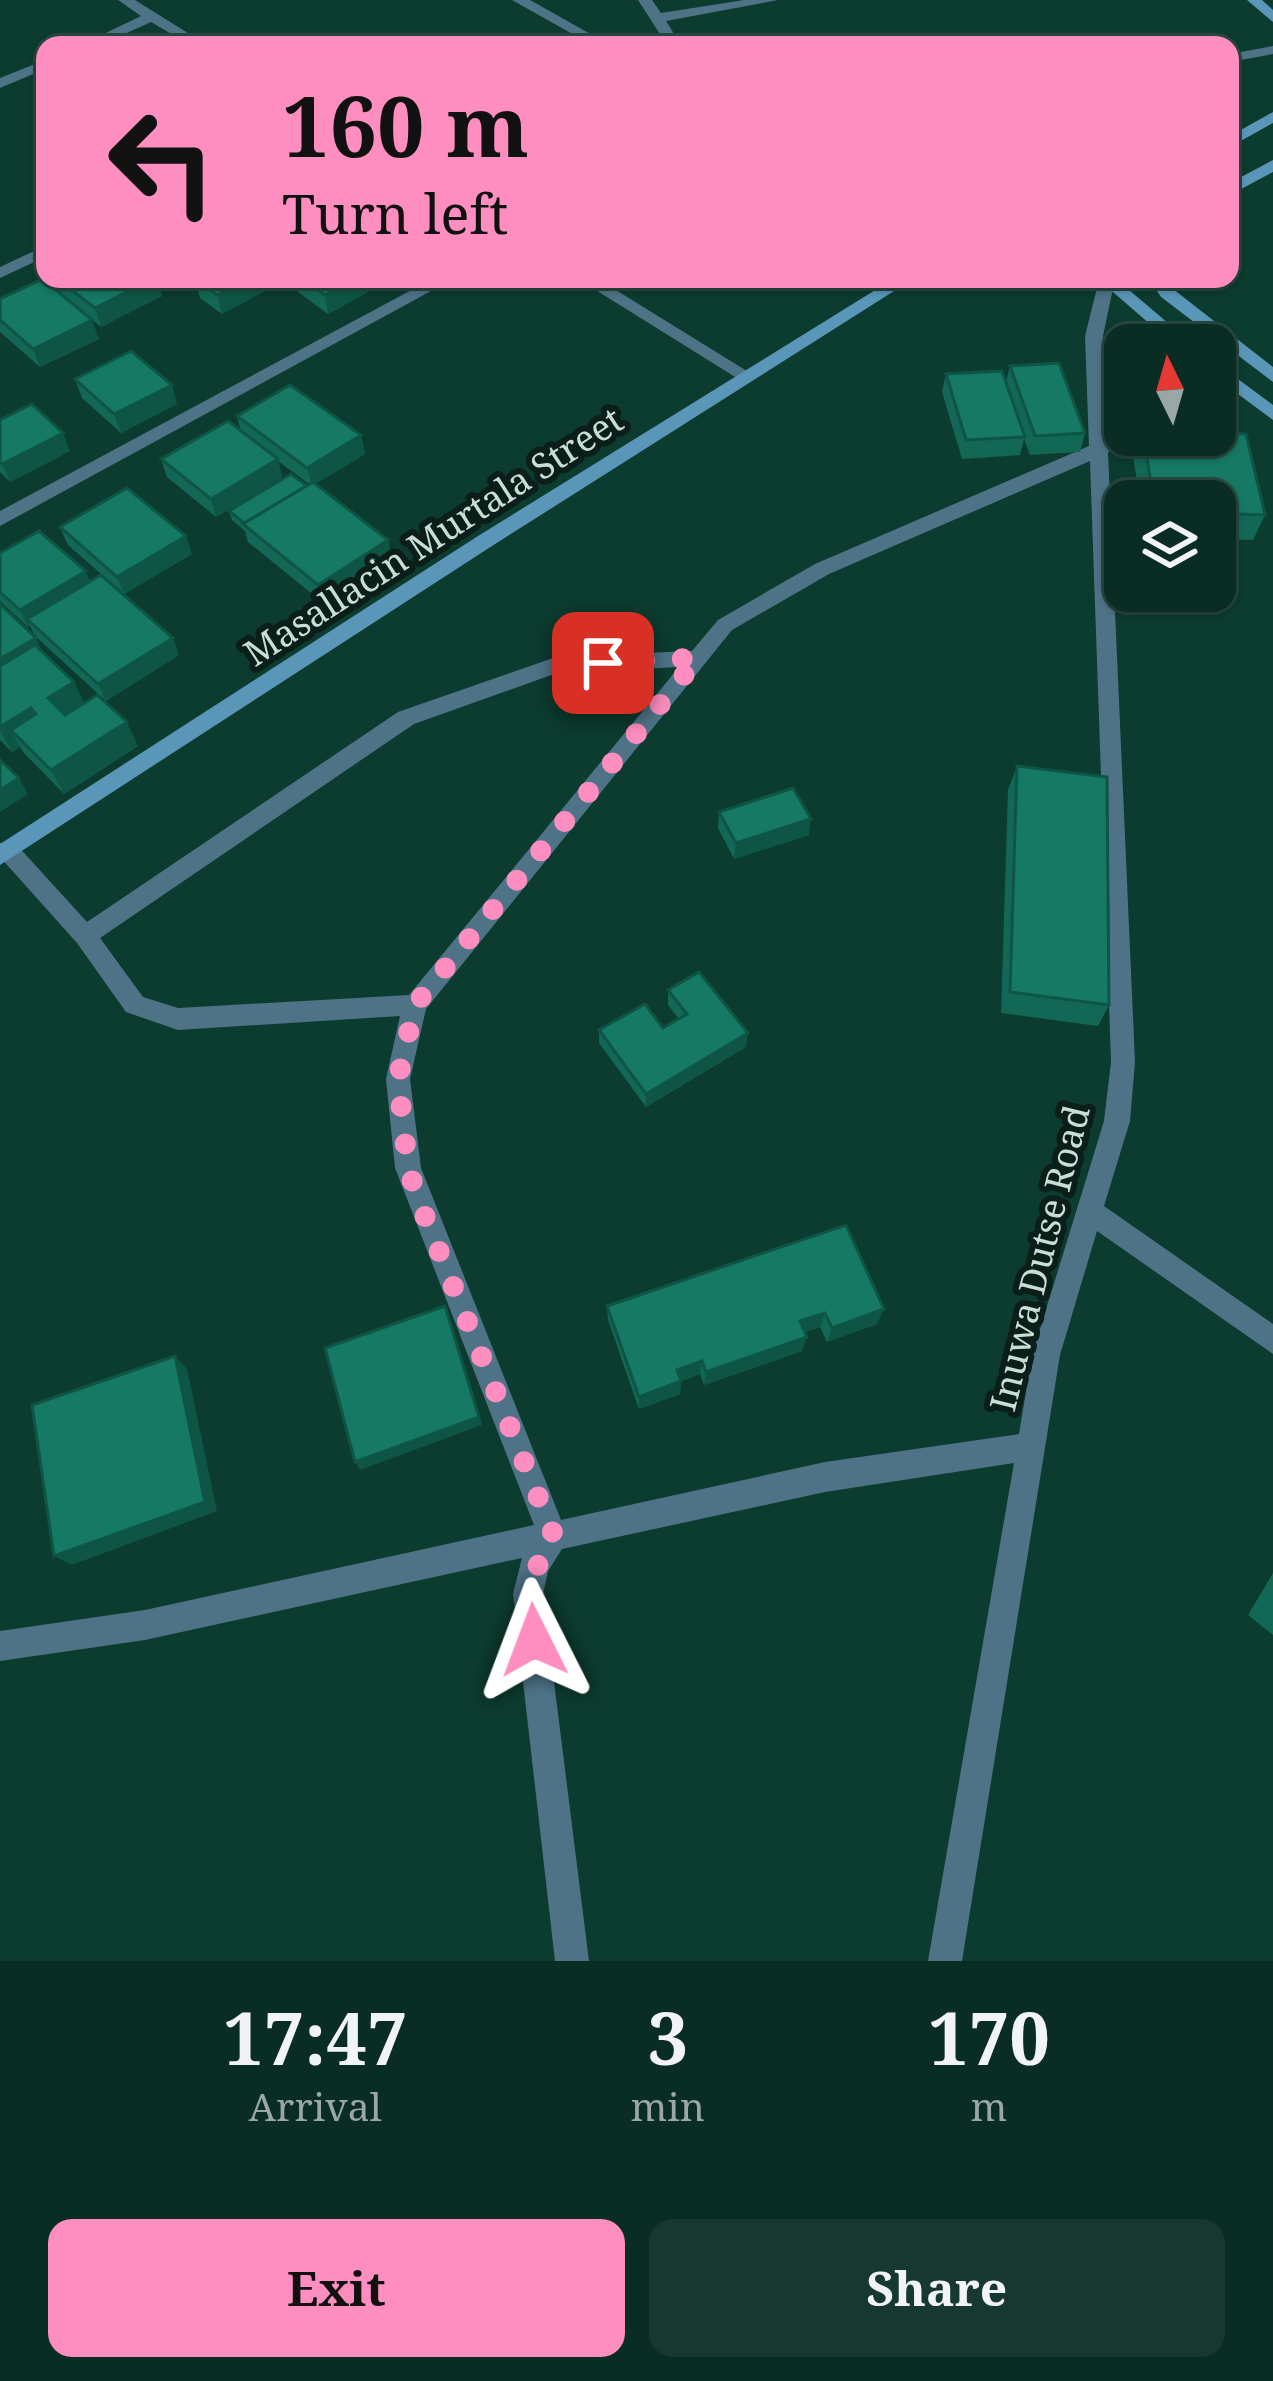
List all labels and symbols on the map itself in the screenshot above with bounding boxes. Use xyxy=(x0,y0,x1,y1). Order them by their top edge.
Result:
north arrow xyxy=(1104,324,1236,456)
street label: Masallacin Murtala Street xyxy=(234,395,632,677)
pin xyxy=(552,612,654,714)
street label: Inuwa Dutse Road xyxy=(977,1100,1101,1416)
position arrow xyxy=(471,1577,597,1703)

